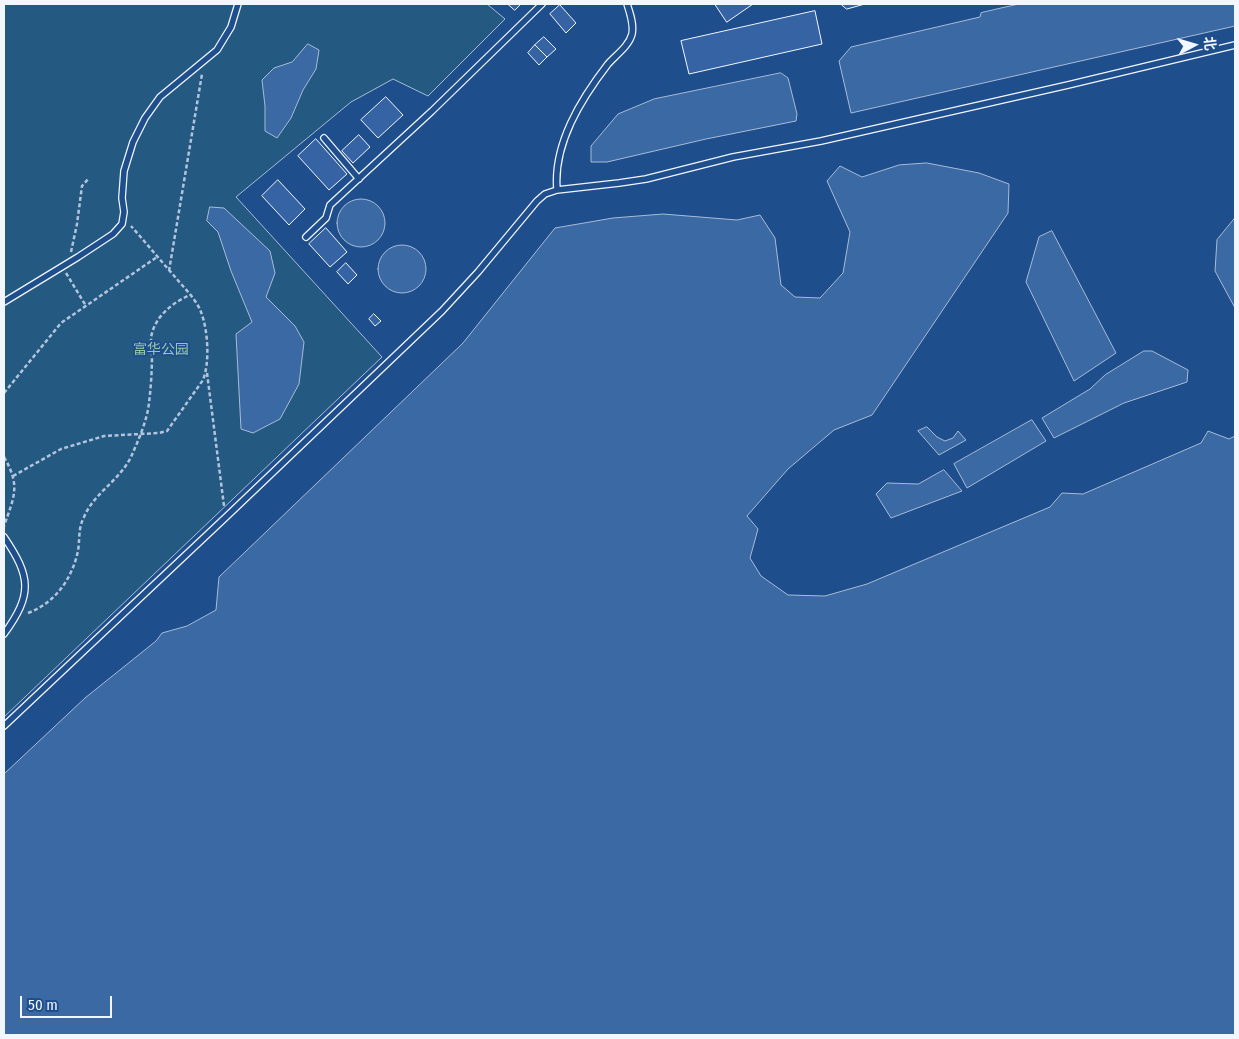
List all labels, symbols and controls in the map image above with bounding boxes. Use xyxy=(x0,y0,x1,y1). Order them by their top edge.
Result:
north arrow xyxy=(1169,20,1219,70)
text: 北 xyxy=(1200,36,1219,51)
park label: 富华公园 xyxy=(133,342,189,358)
scale bar xyxy=(22,986,115,1018)
text: 50 m xyxy=(28,996,58,1014)

